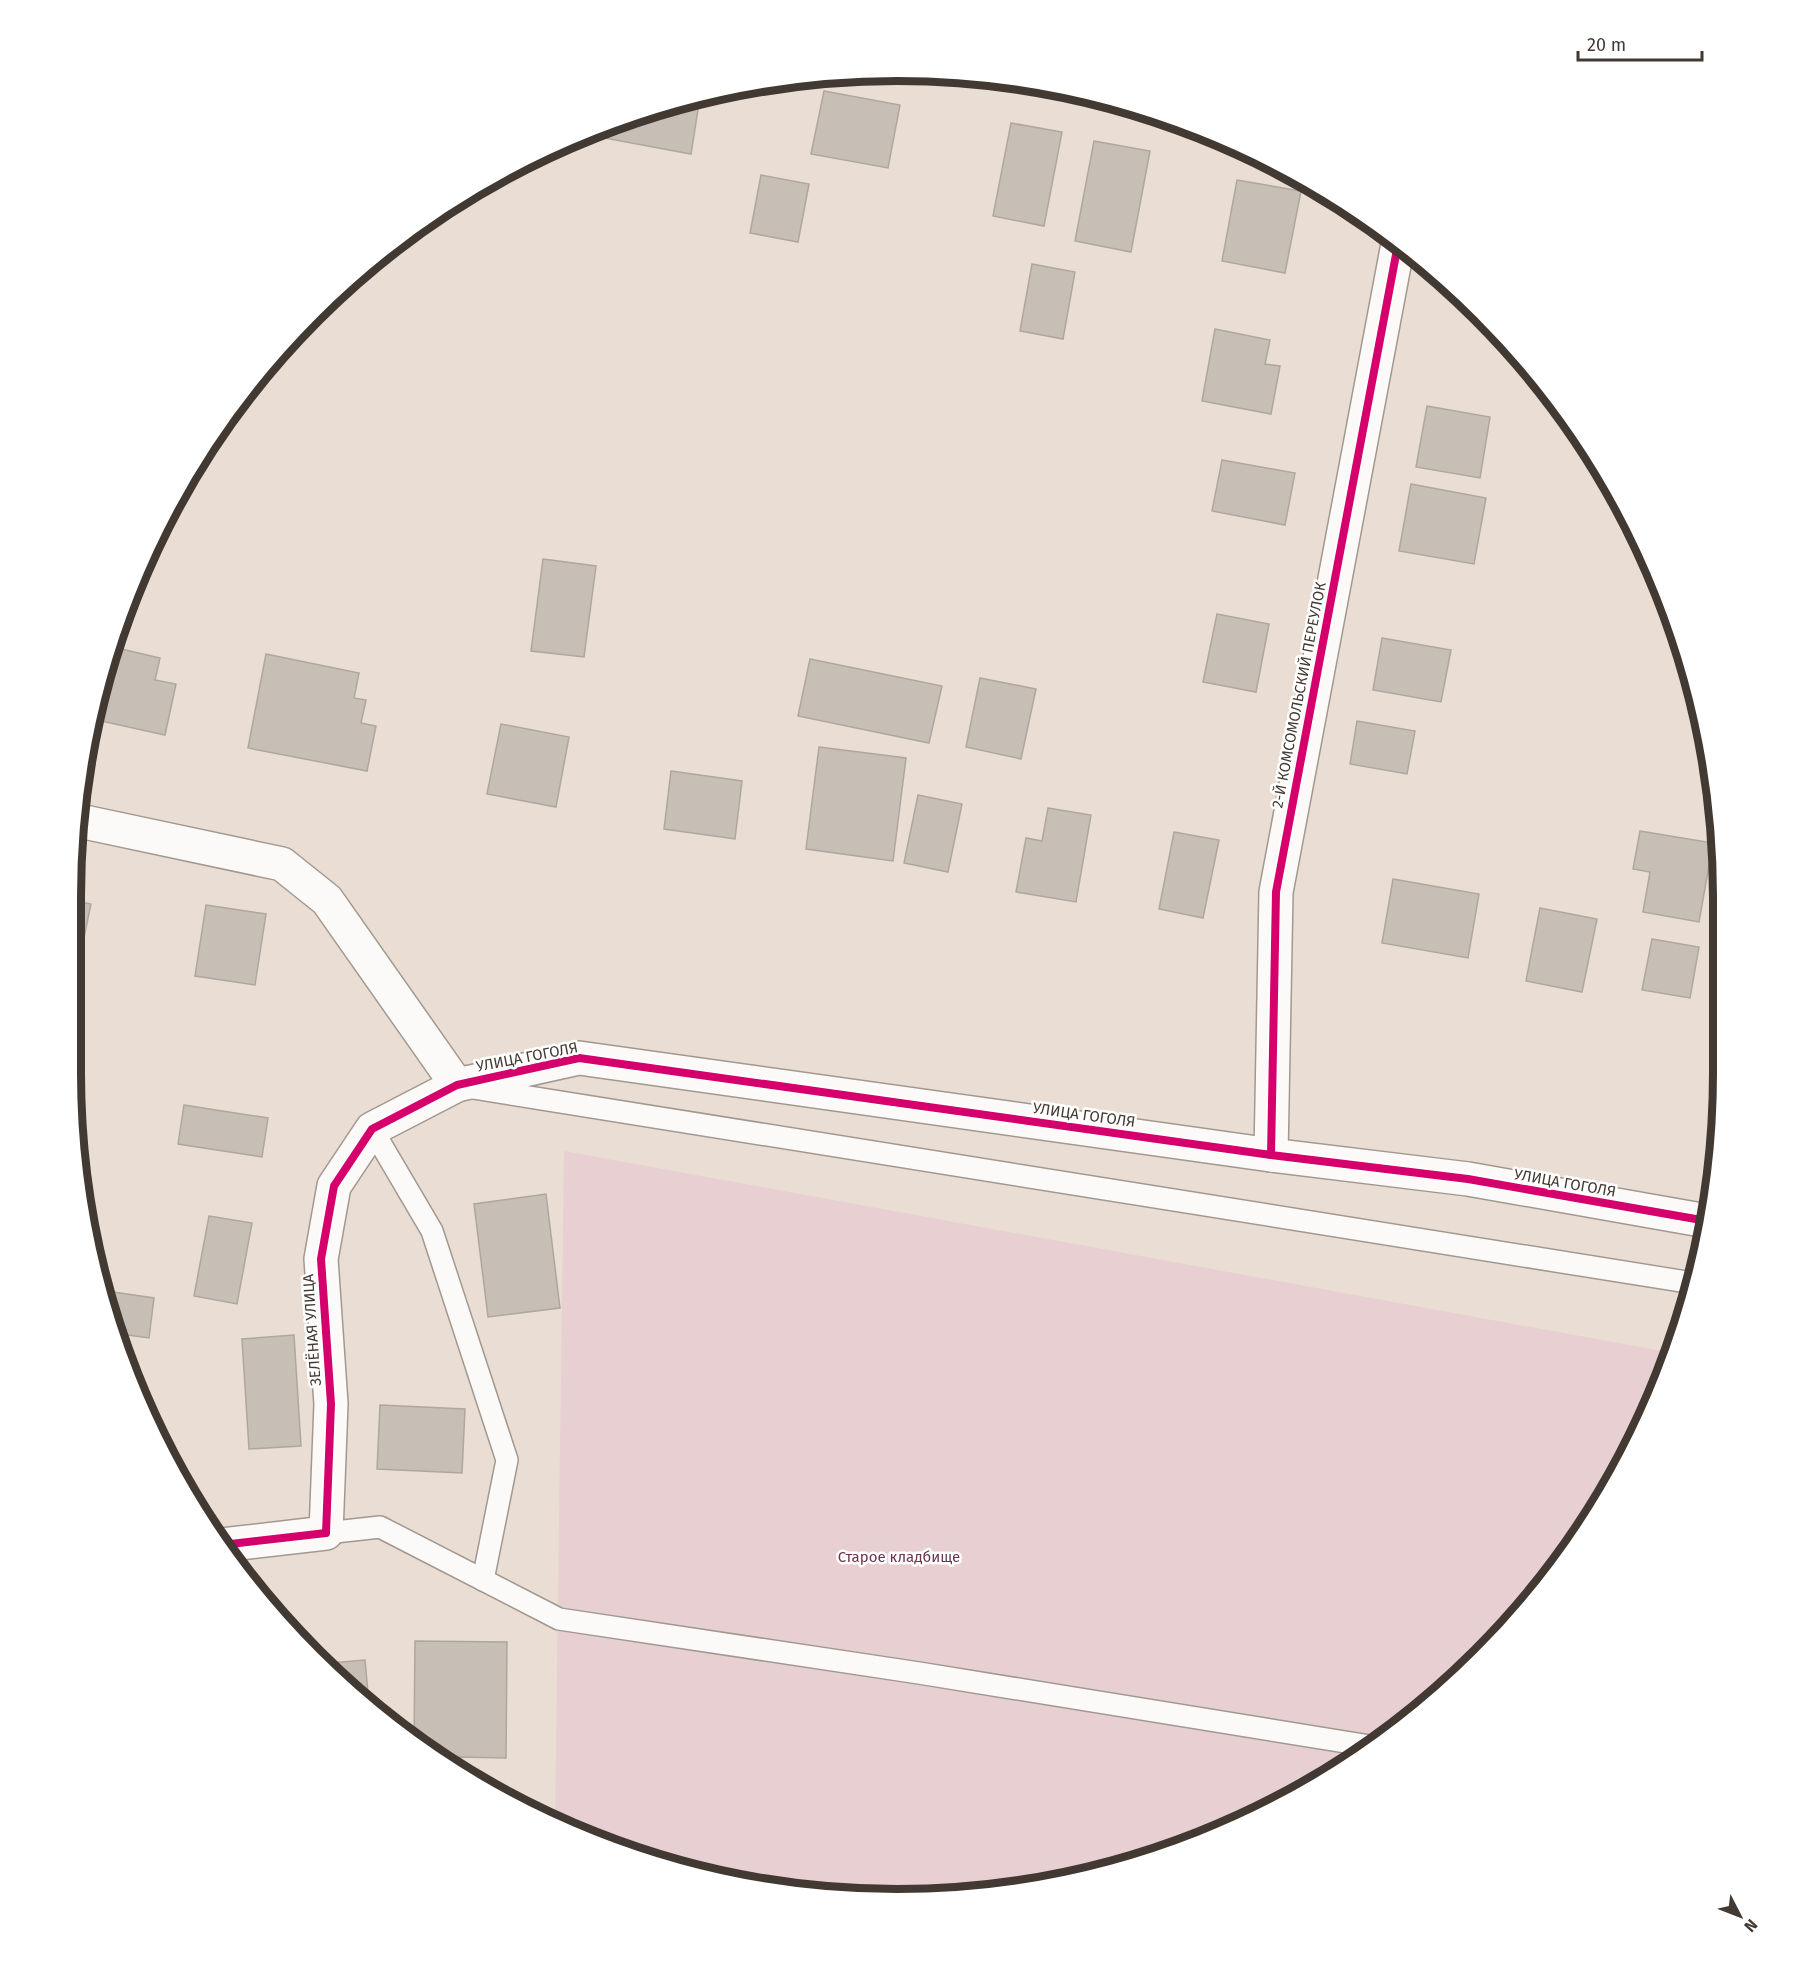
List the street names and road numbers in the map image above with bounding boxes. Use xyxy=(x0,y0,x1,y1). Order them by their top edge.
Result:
street label: 2-Й КОМСОМОЛЬСКИЙ ПЕРЕУЛОК xyxy=(1268,580,1330,810)
street label: УЛИЦА ГОГОЛЯ xyxy=(475,1038,579,1076)
street label: УЛИЦА ГОГОЛЯ xyxy=(1032,1099,1136,1131)
street label: УЛИЦА ГОГОЛЯ xyxy=(1513,1165,1617,1201)
street label: ЗЕЛЁНАЯ УЛИЦА xyxy=(299,1273,325,1387)

